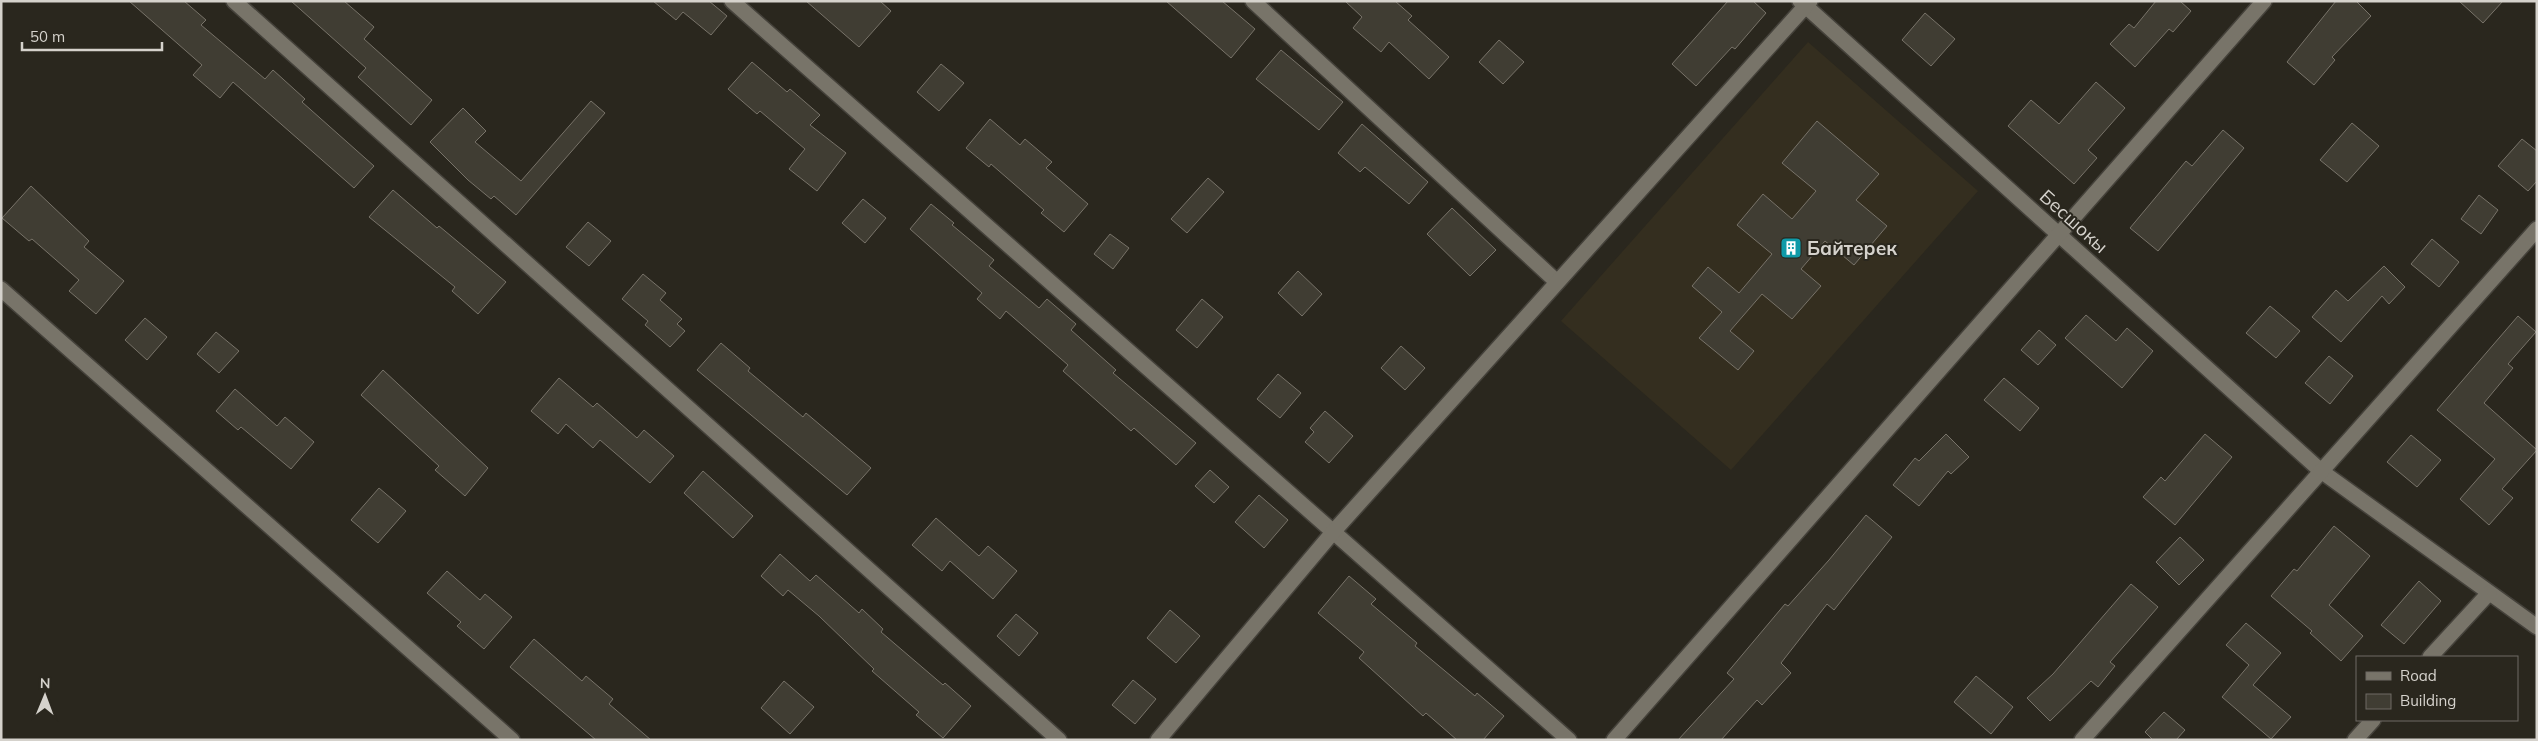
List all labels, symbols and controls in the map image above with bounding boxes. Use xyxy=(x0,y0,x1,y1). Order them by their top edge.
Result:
scale bar xyxy=(22,20,162,52)
text: 50 m xyxy=(30,27,65,46)
street label: Бесшокы xyxy=(2035,184,2113,258)
building icon: Байтерек xyxy=(1779,236,1803,260)
place label: Байтерек xyxy=(1807,236,1897,260)
legend xyxy=(2356,656,2518,721)
text: Road xyxy=(2400,666,2437,685)
north arrow xyxy=(20,671,70,721)
text: N xyxy=(40,674,51,692)
text: Building xyxy=(2400,691,2456,710)

